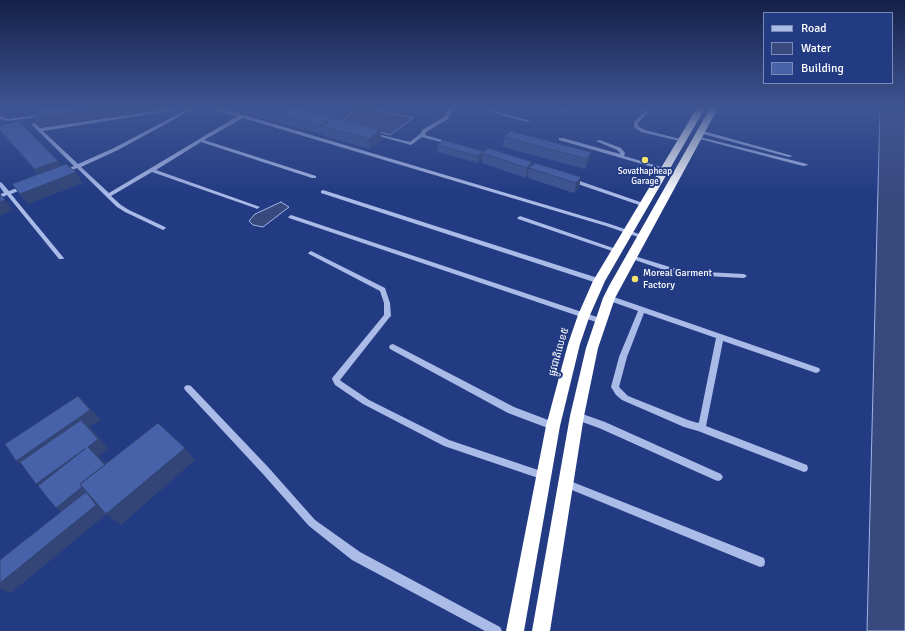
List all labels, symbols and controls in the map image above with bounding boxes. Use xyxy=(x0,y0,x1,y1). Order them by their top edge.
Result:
legend xyxy=(763,12,893,84)
text: Road xyxy=(801,21,827,36)
text: Water xyxy=(801,41,831,56)
text: Building xyxy=(801,61,844,76)
marker: Sovathapheap Garage xyxy=(640,155,650,165)
place label: Sovathapheap Garage xyxy=(618,167,672,188)
place label: Moreal Garment Factory xyxy=(643,267,712,290)
marker: Moreal Garment Factory xyxy=(630,274,640,284)
street label: ផ្លូវជាតិលេខ៥ xyxy=(546,326,572,378)

